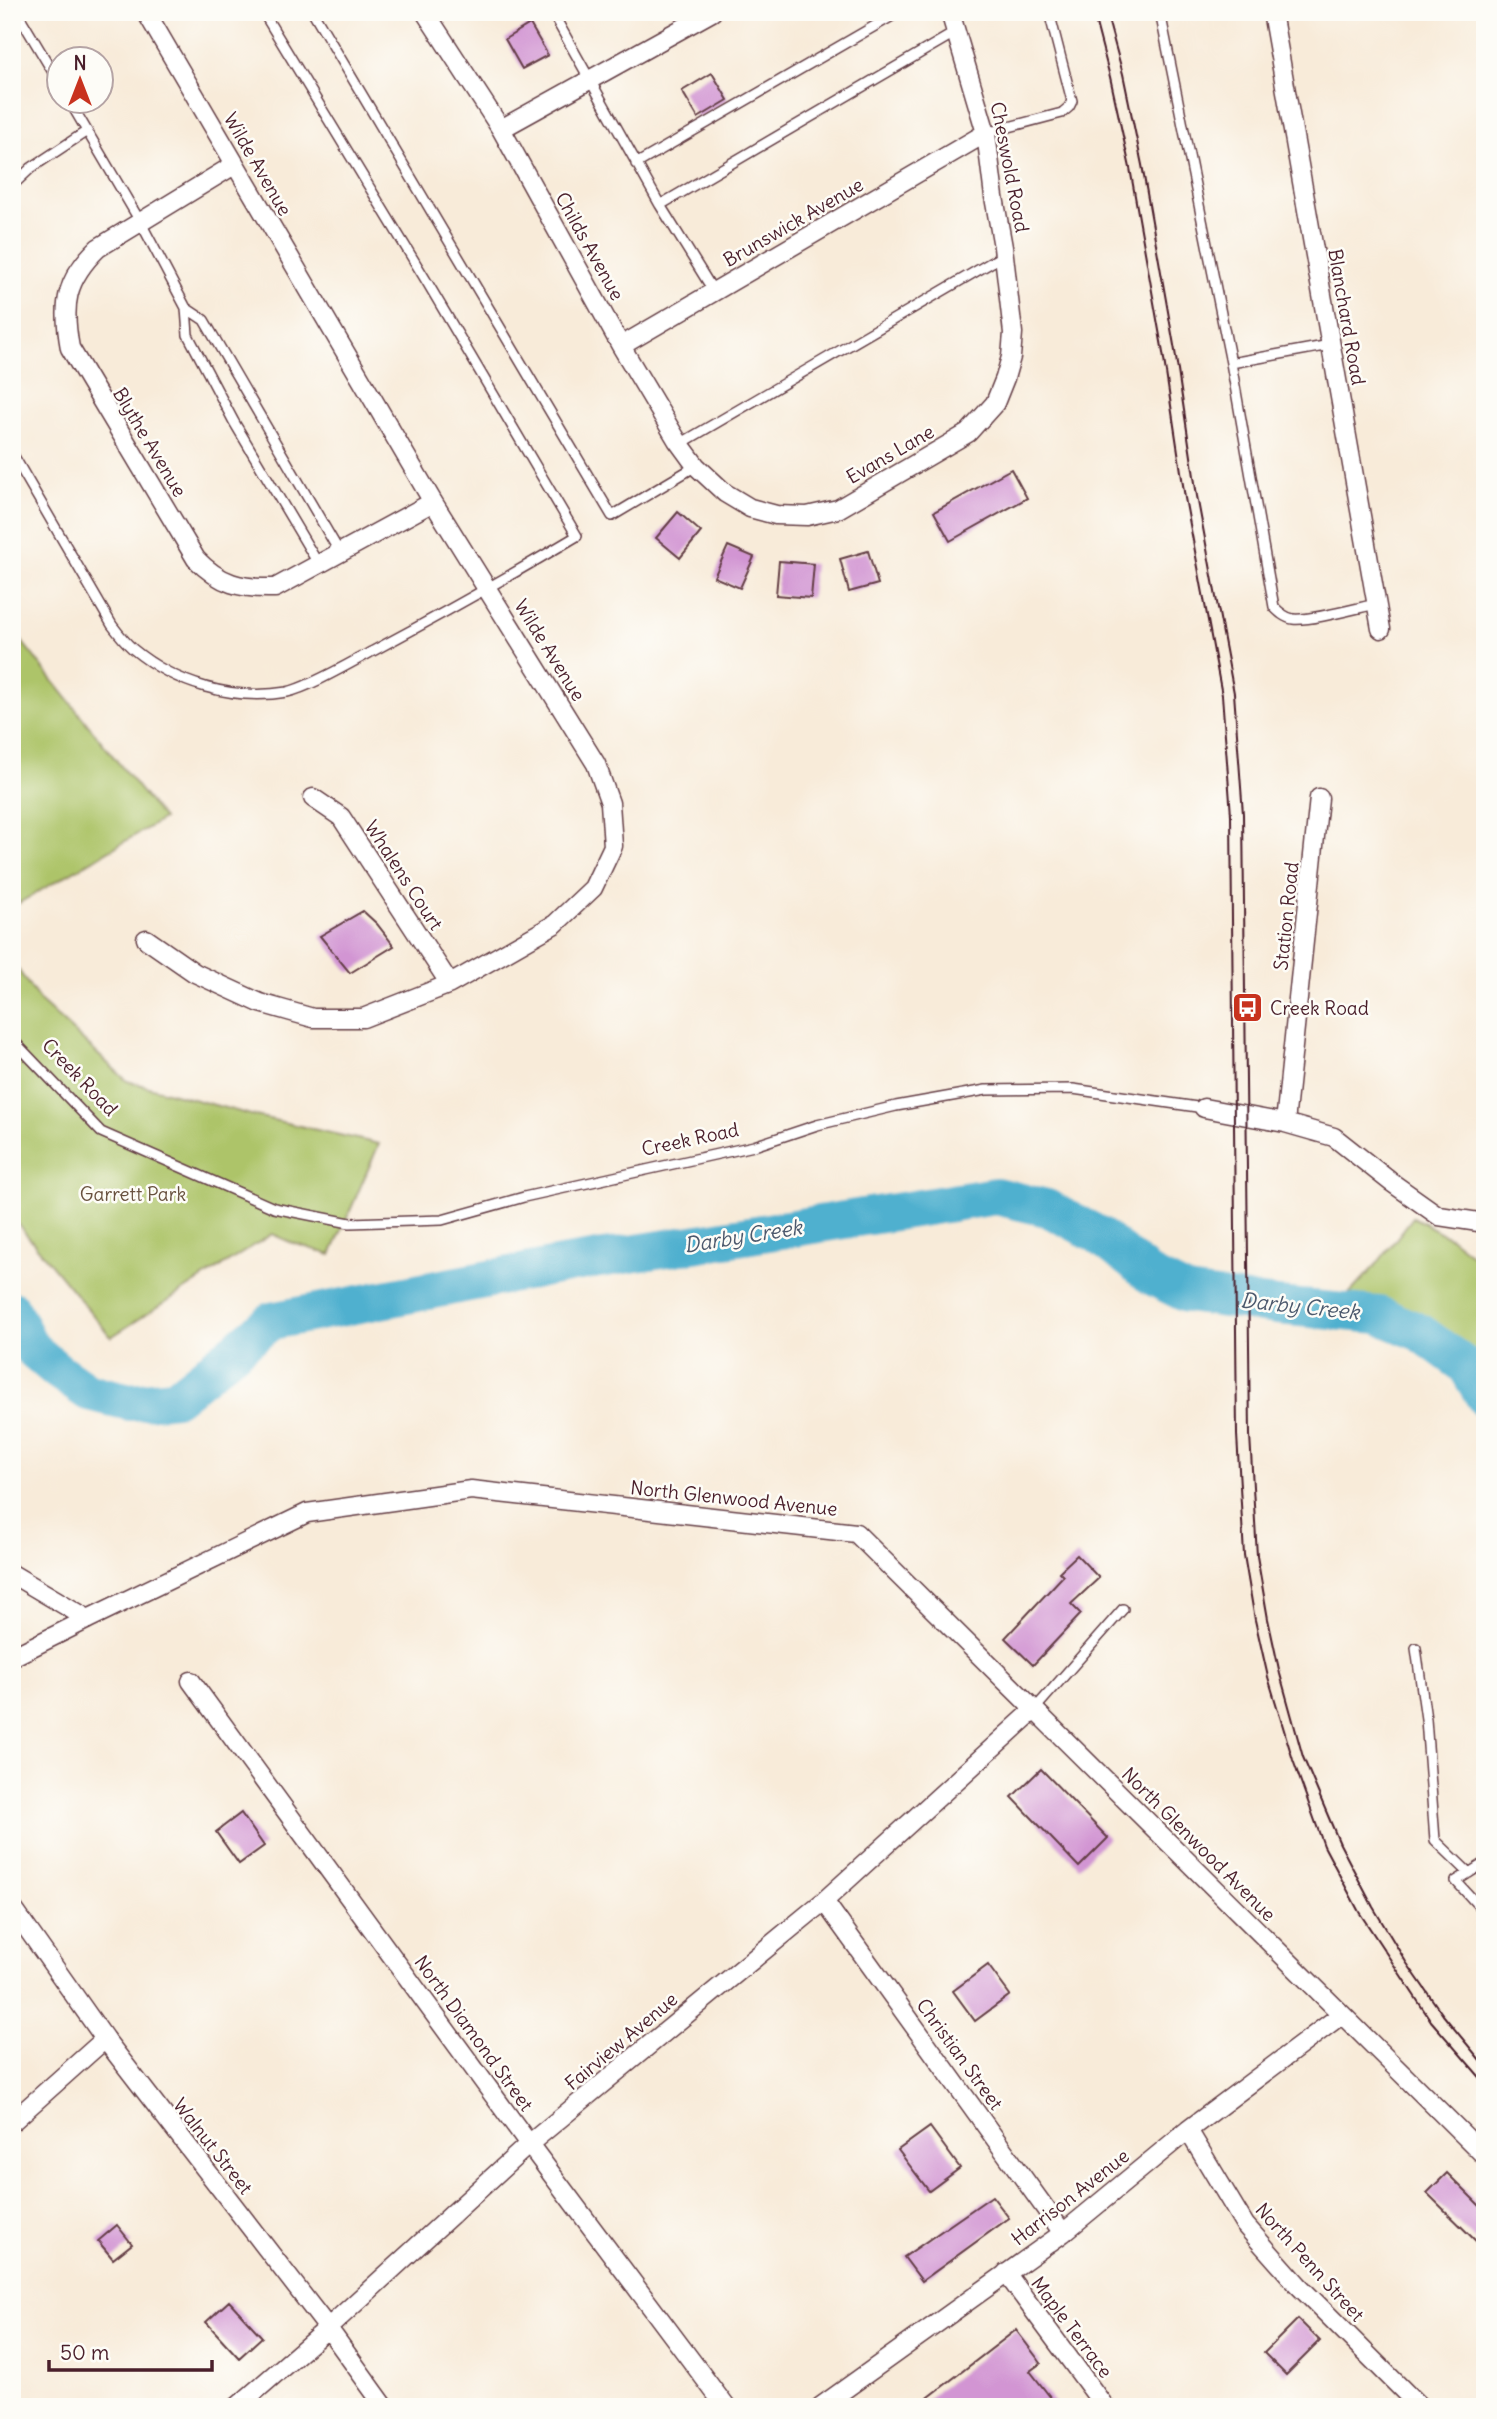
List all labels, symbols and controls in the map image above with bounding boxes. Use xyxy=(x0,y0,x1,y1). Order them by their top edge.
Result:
north arrow xyxy=(46,46,116,116)
text: N xyxy=(73,51,87,75)
street label: Cheswold Road xyxy=(986,100,1034,234)
street label: Wilde Avenue xyxy=(219,108,297,220)
street label: Brunswick Avenue xyxy=(719,172,867,272)
street label: Childs Avenue xyxy=(550,188,630,304)
street label: Blanchard Road xyxy=(1323,247,1371,387)
street label: Blythe Avenue xyxy=(108,383,192,501)
street label: Evans Lane xyxy=(842,419,938,489)
street label: Wilde Avenue xyxy=(509,595,591,705)
street label: Whalens Court xyxy=(360,816,448,934)
street label: Station Road xyxy=(1268,861,1304,971)
bus stop icon: Creek Road xyxy=(1230,991,1264,1025)
place label: Creek Road xyxy=(1270,996,1369,1020)
street label: Creek Road xyxy=(37,1033,123,1121)
street label: Creek Road xyxy=(639,1117,741,1161)
park label: Garrett Park xyxy=(80,1182,186,1206)
water label: Darby Creek xyxy=(682,1213,805,1259)
water label: Darby Creek xyxy=(1239,1286,1362,1326)
street label: North Glenwood Avenue xyxy=(629,1475,839,1521)
street label: North Glenwood Avenue xyxy=(1117,1762,1281,1926)
street label: North Diamond Street xyxy=(409,1950,539,2116)
street label: Fairview Avenue xyxy=(560,1987,682,2095)
street label: Christian Street xyxy=(912,1994,1008,2114)
street label: Walnut Street xyxy=(168,2093,258,2199)
street label: Harrison Avenue xyxy=(1006,2144,1134,2250)
street label: North Penn Street xyxy=(1250,2198,1370,2326)
street label: Maple Terrace xyxy=(1026,2272,1118,2382)
scale bar xyxy=(49,2328,212,2372)
text: 50 m xyxy=(60,2339,109,2366)

